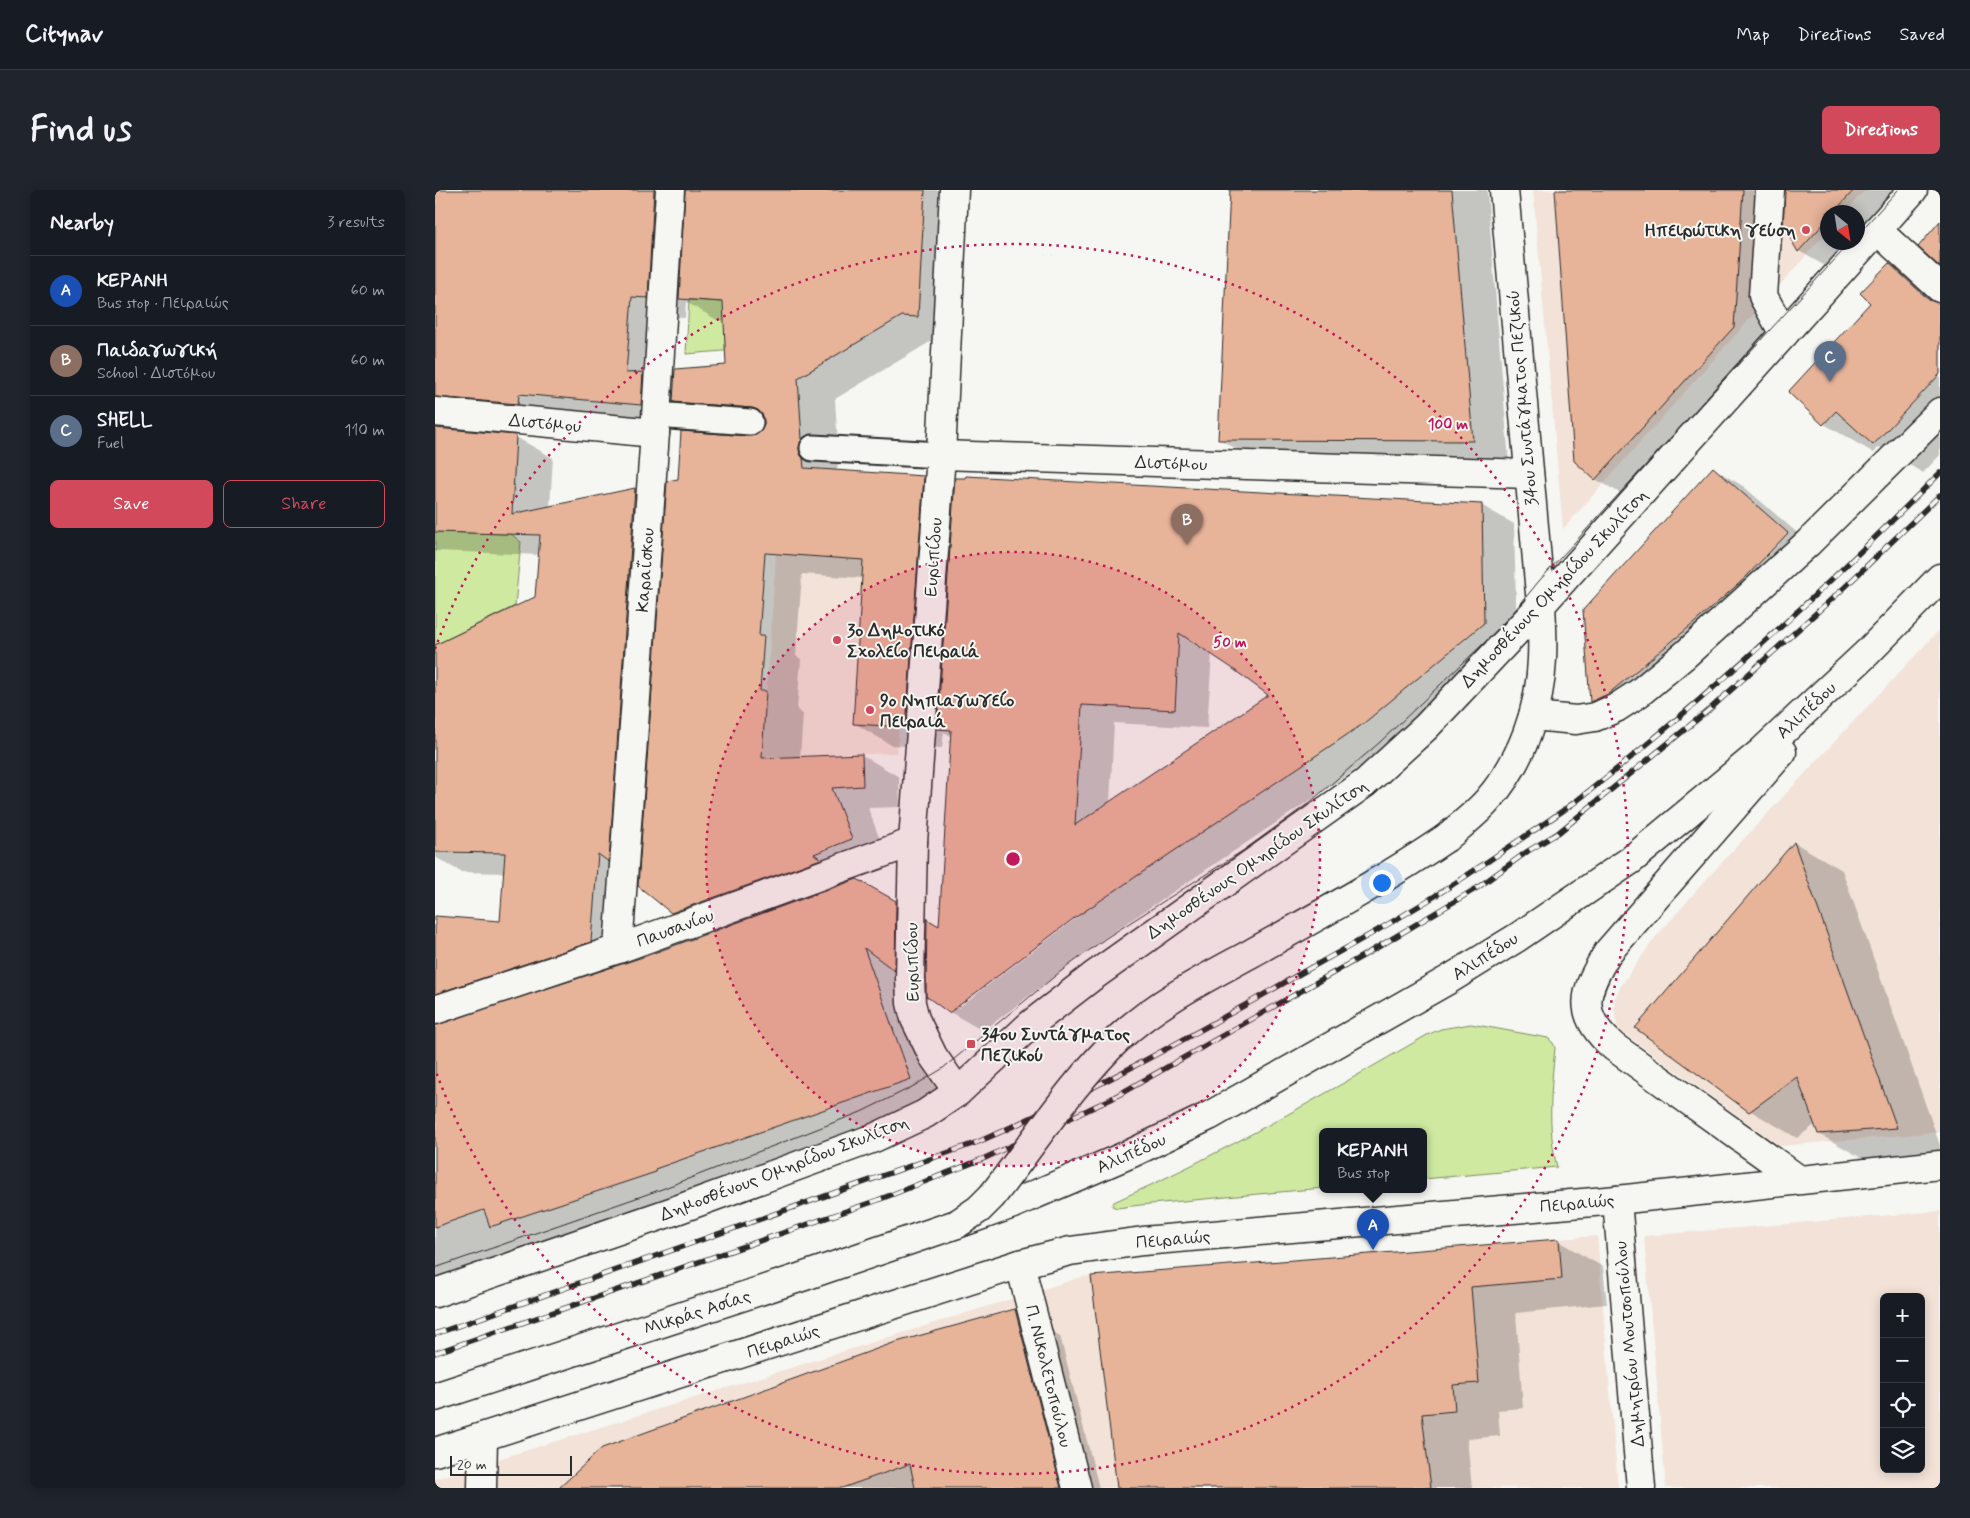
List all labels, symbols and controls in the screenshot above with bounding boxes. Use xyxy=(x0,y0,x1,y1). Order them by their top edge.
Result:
text: Citynav xyxy=(25,19,103,50)
text: Map xyxy=(1737,23,1770,47)
text: Directions xyxy=(1798,23,1872,47)
text: Saved xyxy=(1900,23,1945,47)
button: Directions xyxy=(1822,106,1940,154)
text: Find us xyxy=(30,107,132,153)
north arrow xyxy=(1820,205,1865,250)
text: Nearby xyxy=(50,209,114,237)
text: 3 results xyxy=(327,212,385,233)
place label: Ηπειρώτικη γεύση xyxy=(1645,219,1796,243)
marker: Ηπειρώτικη γεύση xyxy=(1800,224,1812,236)
text: ΚΕΡΑΝΗ xyxy=(97,268,168,293)
text: A xyxy=(61,280,71,301)
text: 60 m xyxy=(351,280,385,301)
street label: 34ου Συντάγματος Πεζικού xyxy=(1502,289,1544,507)
text: Bus stop · Πειραιώς xyxy=(97,293,229,314)
text: Παιδαγωγική xyxy=(97,338,218,363)
pin: C xyxy=(1814,341,1846,382)
text: B xyxy=(61,350,71,371)
text: 60 m xyxy=(351,350,385,371)
text: School · Διστόμου xyxy=(97,363,215,384)
text: SHELL xyxy=(97,408,152,433)
street label: Διστόμου xyxy=(508,409,582,439)
text: 100 m xyxy=(1428,415,1468,435)
text: C xyxy=(60,420,72,441)
text: 110 m xyxy=(344,420,385,441)
text: Fuel xyxy=(97,433,124,454)
street label: Διστόμου xyxy=(1134,451,1208,477)
button: Save xyxy=(50,480,213,528)
button: Share xyxy=(223,480,385,528)
street label: Δημοσθένους Ομηρίδου Σκυλίτση xyxy=(1455,483,1654,694)
pin: B xyxy=(1171,504,1203,545)
street label: Ευριπίδου xyxy=(919,517,949,597)
street label: Καραΐσκου xyxy=(631,527,661,613)
place label: 3ο Δημοτικό Σχολείο Πειραιά xyxy=(847,619,980,664)
text: 50 m xyxy=(1213,633,1247,653)
marker: 3ο Δημοτικό Σχολείο Πειραιά xyxy=(831,634,843,646)
street label: Αλιπέδου xyxy=(1771,676,1842,745)
place label: 9o Νηπιαγωγείο Πειραιά xyxy=(880,689,1014,734)
marker: 9o Νηπιαγωγείο Πειραιά xyxy=(864,704,876,716)
street label: Δημοσθένους Ομηρίδου Σκυλίτση xyxy=(1142,773,1373,946)
centre of rings xyxy=(1004,850,1022,868)
your location xyxy=(1369,870,1395,896)
street label: Παυσανίου xyxy=(633,904,717,954)
street label: Ευριπίδου xyxy=(900,922,926,1002)
street label: Αλιπέδου xyxy=(1447,926,1523,987)
place label: 34ου Συντάγματος Πεζικού xyxy=(981,1023,1130,1068)
marker: 34ου Συντάγματος Πεζικού xyxy=(965,1038,977,1050)
street label: Δημοσθένους Ομηρίδου Σκυλίτση xyxy=(656,1109,912,1228)
street label: Αλιπέδου xyxy=(1092,1127,1170,1180)
popup xyxy=(1319,1128,1427,1193)
text: ΚΕΡΑΝΗ xyxy=(1337,1138,1409,1163)
text: Bus stop xyxy=(1337,1163,1390,1184)
street label: Πειραιώς xyxy=(1539,1189,1615,1219)
pin: A xyxy=(1357,1209,1389,1250)
street label: Πειραιώς xyxy=(1135,1225,1211,1255)
street label: Δημητρίου Μουτσοπούλου xyxy=(1609,1240,1651,1448)
street label: Μικράς Ασίας xyxy=(641,1284,754,1342)
map controls xyxy=(1880,1293,1925,1473)
button: + xyxy=(1880,1293,1925,1338)
street label: Π. Νικολετοπούλου xyxy=(1019,1303,1077,1450)
street label: Πειραιώς xyxy=(744,1319,823,1365)
button: − xyxy=(1880,1338,1925,1383)
button: locate xyxy=(1880,1383,1925,1428)
button: layers xyxy=(1880,1428,1925,1473)
scale bar xyxy=(450,1453,573,1476)
text: 20 m xyxy=(457,1456,487,1474)

